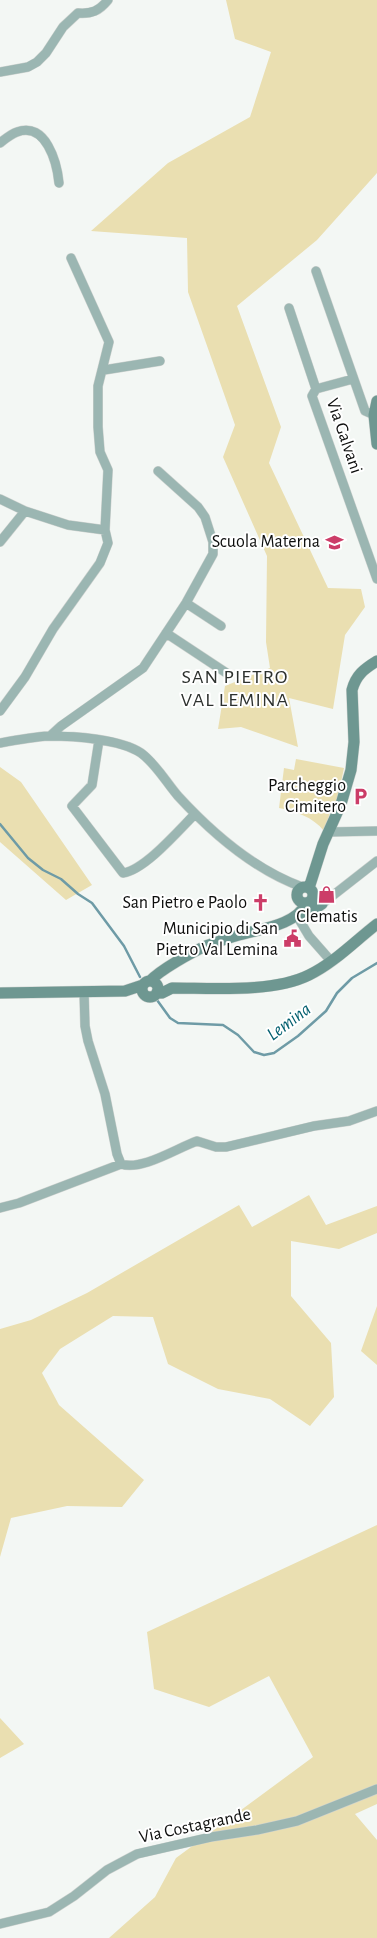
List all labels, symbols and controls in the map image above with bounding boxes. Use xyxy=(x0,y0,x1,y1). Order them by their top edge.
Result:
street label: Via Galvani xyxy=(323,396,365,476)
school or university icon: Scuola Materna xyxy=(324,532,344,552)
place label: Scuola Materna xyxy=(212,533,320,551)
district label: SAN PIETRO VAL LEMINA xyxy=(181,667,289,710)
place label: Parcheggio Cimitero xyxy=(268,777,346,816)
parking icon: Parcheggio Cimitero xyxy=(350,786,370,806)
shop icon: Clematis xyxy=(317,884,337,904)
church icon: San Pietro e Paolo xyxy=(251,893,271,913)
place label: San Pietro e Paolo xyxy=(123,894,247,912)
place label: Clematis xyxy=(296,908,358,926)
place label: Municipio di San Pietro Val Lemina xyxy=(156,920,278,959)
public building icon: Municipio di San Pietro Val Lemina xyxy=(282,929,302,949)
water label: Lemina xyxy=(264,1000,314,1044)
street label: Via Costagrande xyxy=(137,1805,253,1847)

